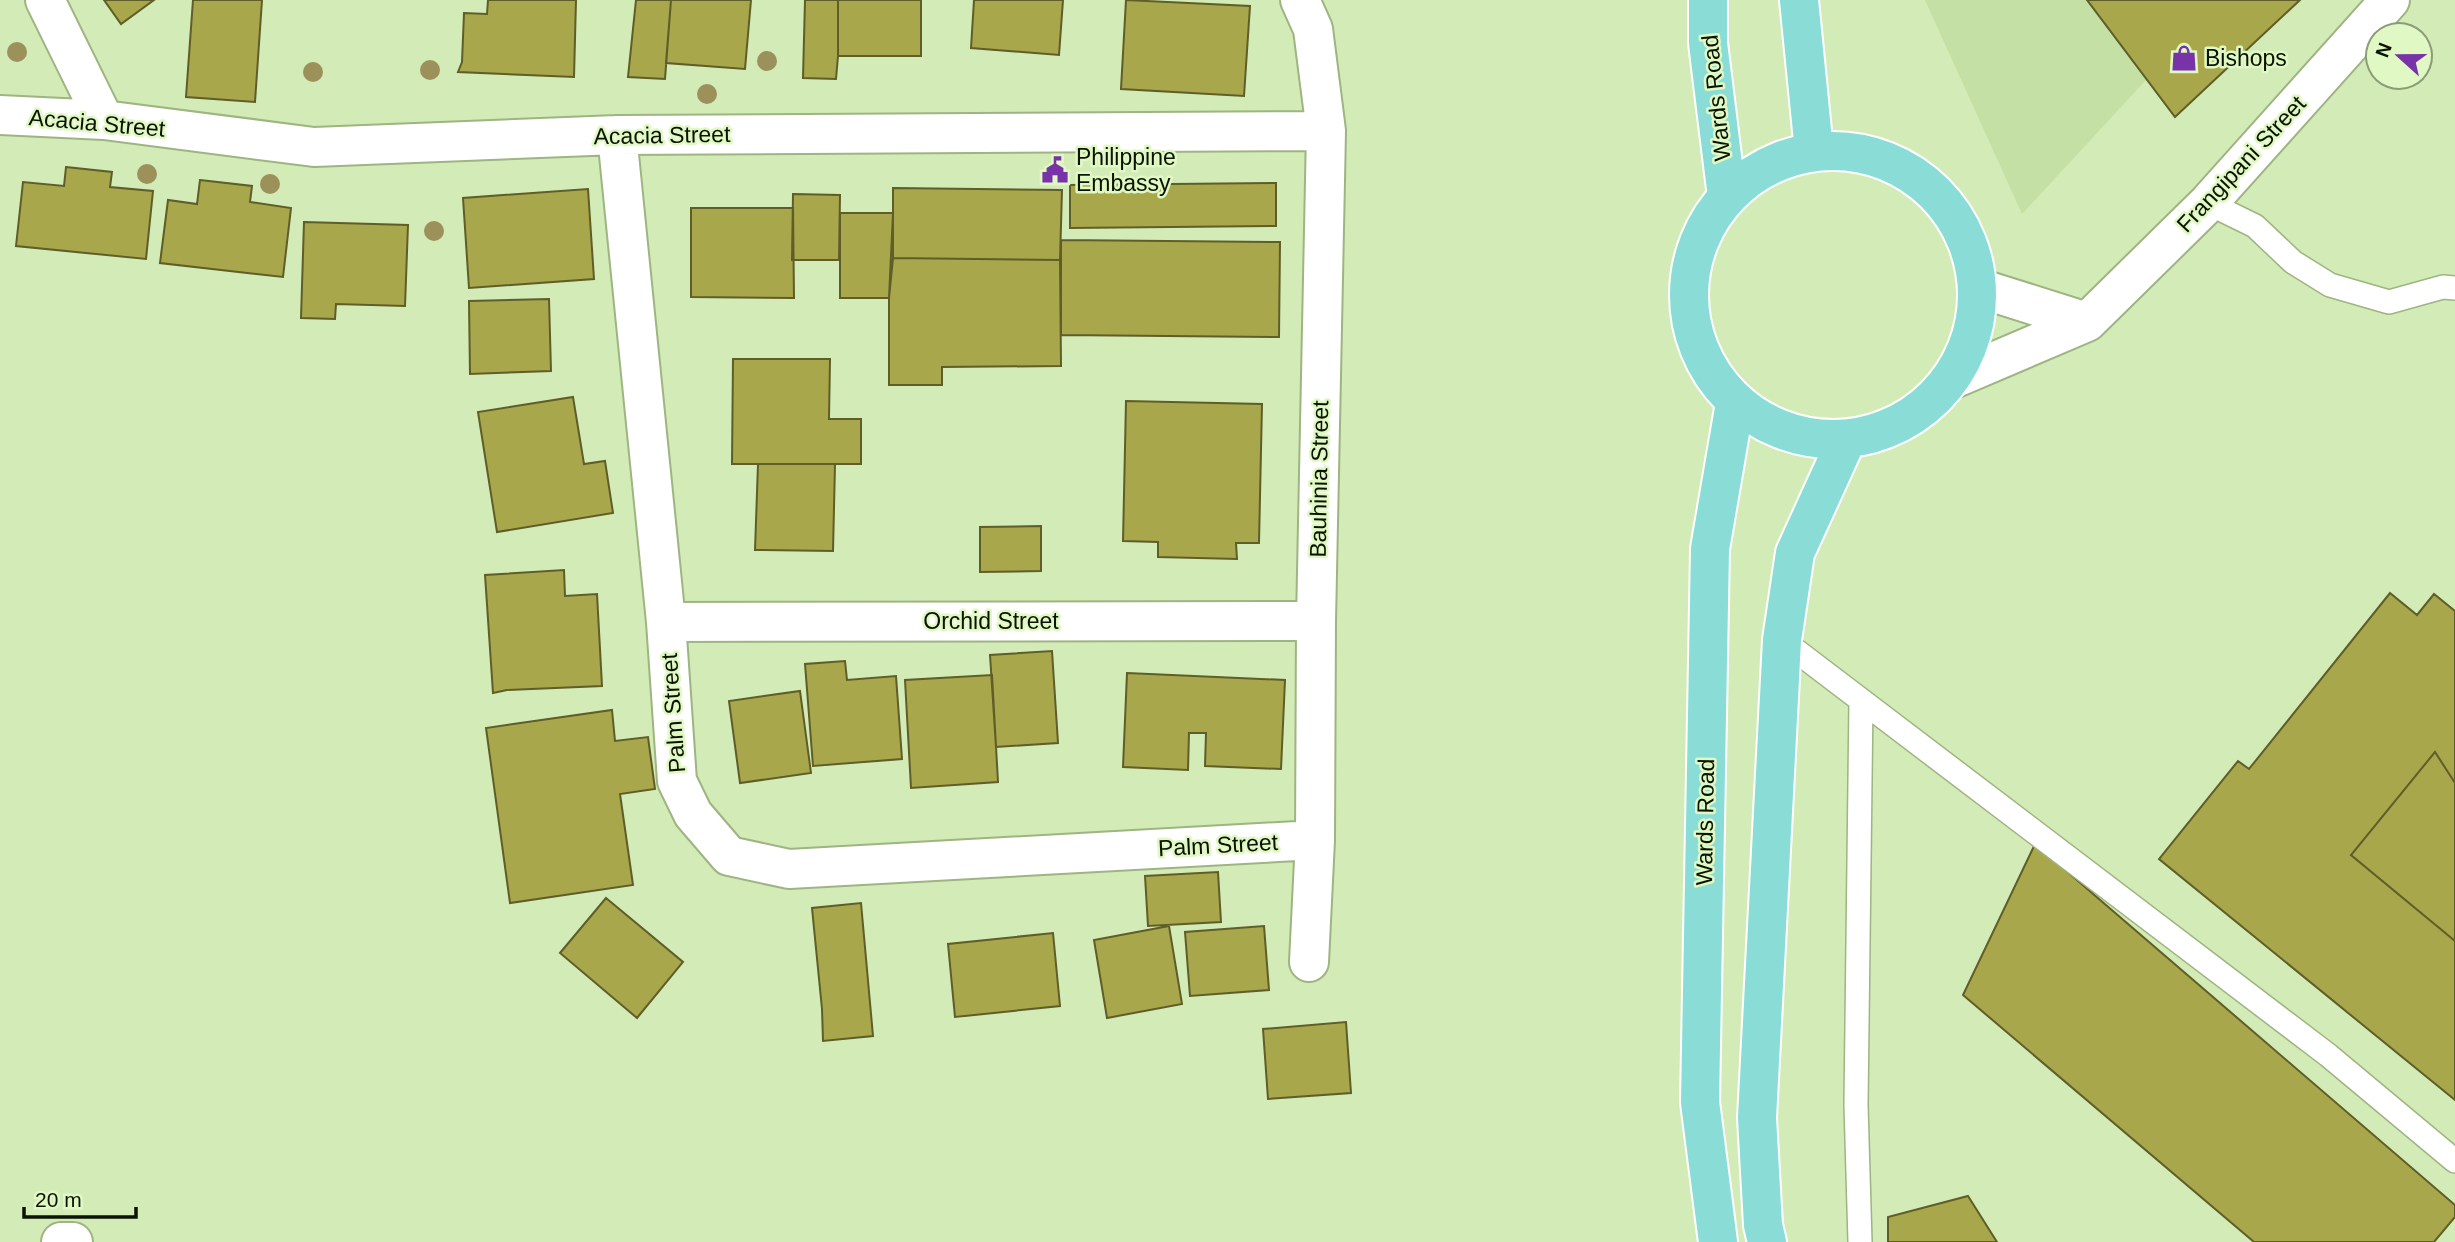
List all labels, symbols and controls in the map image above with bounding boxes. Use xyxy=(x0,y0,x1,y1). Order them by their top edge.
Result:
north arrow xyxy=(2364,21,2434,91)
street label: Wards Road xyxy=(1696,33,1736,163)
text: N xyxy=(2371,40,2396,60)
shop icon: Bishops xyxy=(2169,43,2199,73)
place label: Bishops xyxy=(2205,45,2287,71)
street label: Frangipani Street xyxy=(2171,90,2311,237)
street label: Acacia Street xyxy=(28,104,167,142)
street label: Acacia Street xyxy=(593,121,731,149)
place label: Philippine Embassy xyxy=(1076,144,1176,196)
public building icon: Philippine Embassy xyxy=(1040,155,1070,185)
street label: Bauhinia Street xyxy=(1305,400,1333,558)
street label: Orchid Street xyxy=(923,608,1059,634)
street label: Palm Street xyxy=(656,652,690,774)
street label: Wards Road xyxy=(1691,758,1719,886)
street label: Palm Street xyxy=(1157,829,1279,861)
scale bar xyxy=(24,1176,136,1220)
text: 20 m xyxy=(35,1188,82,1211)

